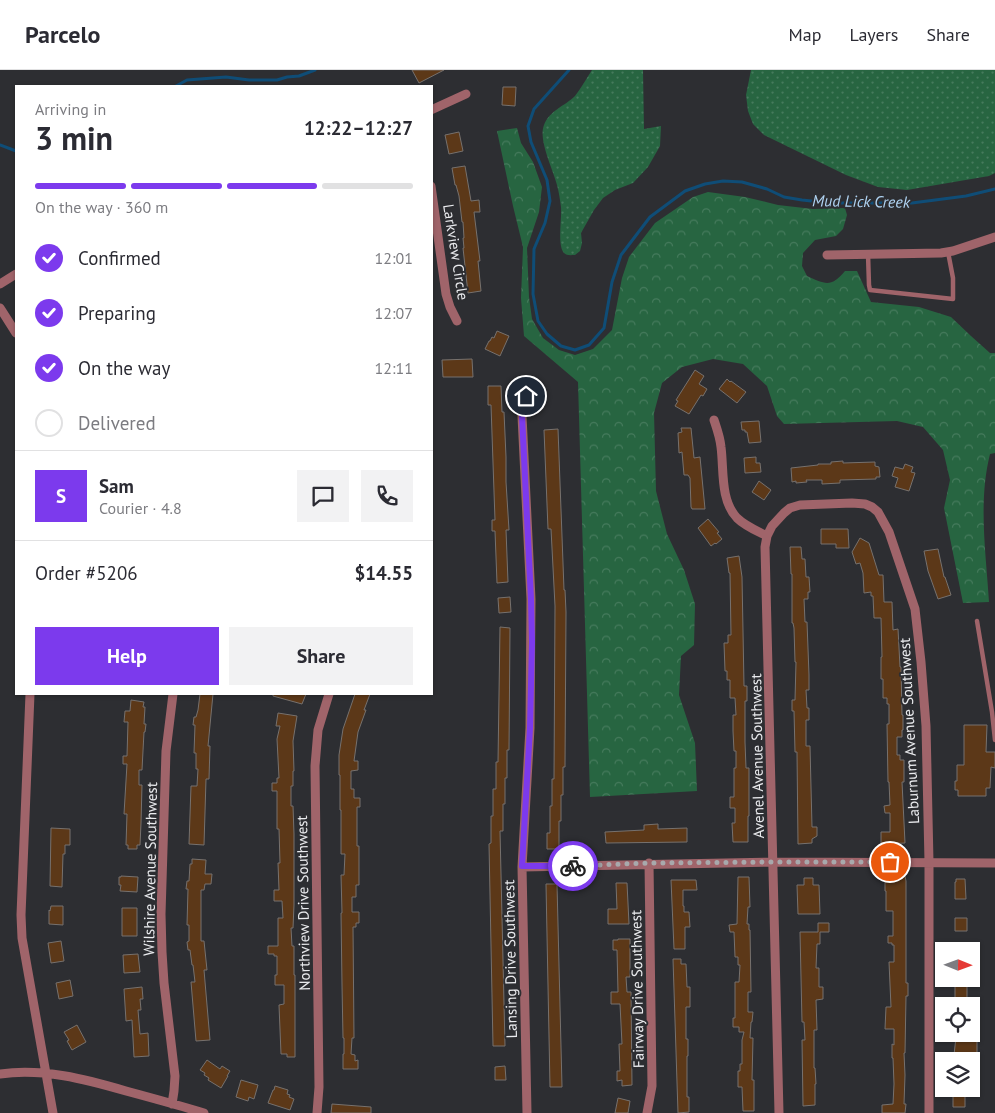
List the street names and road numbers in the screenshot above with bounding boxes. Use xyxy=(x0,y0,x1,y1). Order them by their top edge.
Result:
street label: Larkview Circle xyxy=(439,203,473,301)
street label: Laburnum Avenue Southwest xyxy=(895,637,923,825)
street label: Avenel Avenue Southwest xyxy=(746,673,768,839)
street label: Wilshire Avenue Southwest xyxy=(139,782,161,956)
street label: Northview Drive Southwest xyxy=(292,815,314,991)
street label: Lansing Drive Southwest xyxy=(499,880,521,1038)
street label: Fairway Drive Southwest xyxy=(626,910,648,1068)

